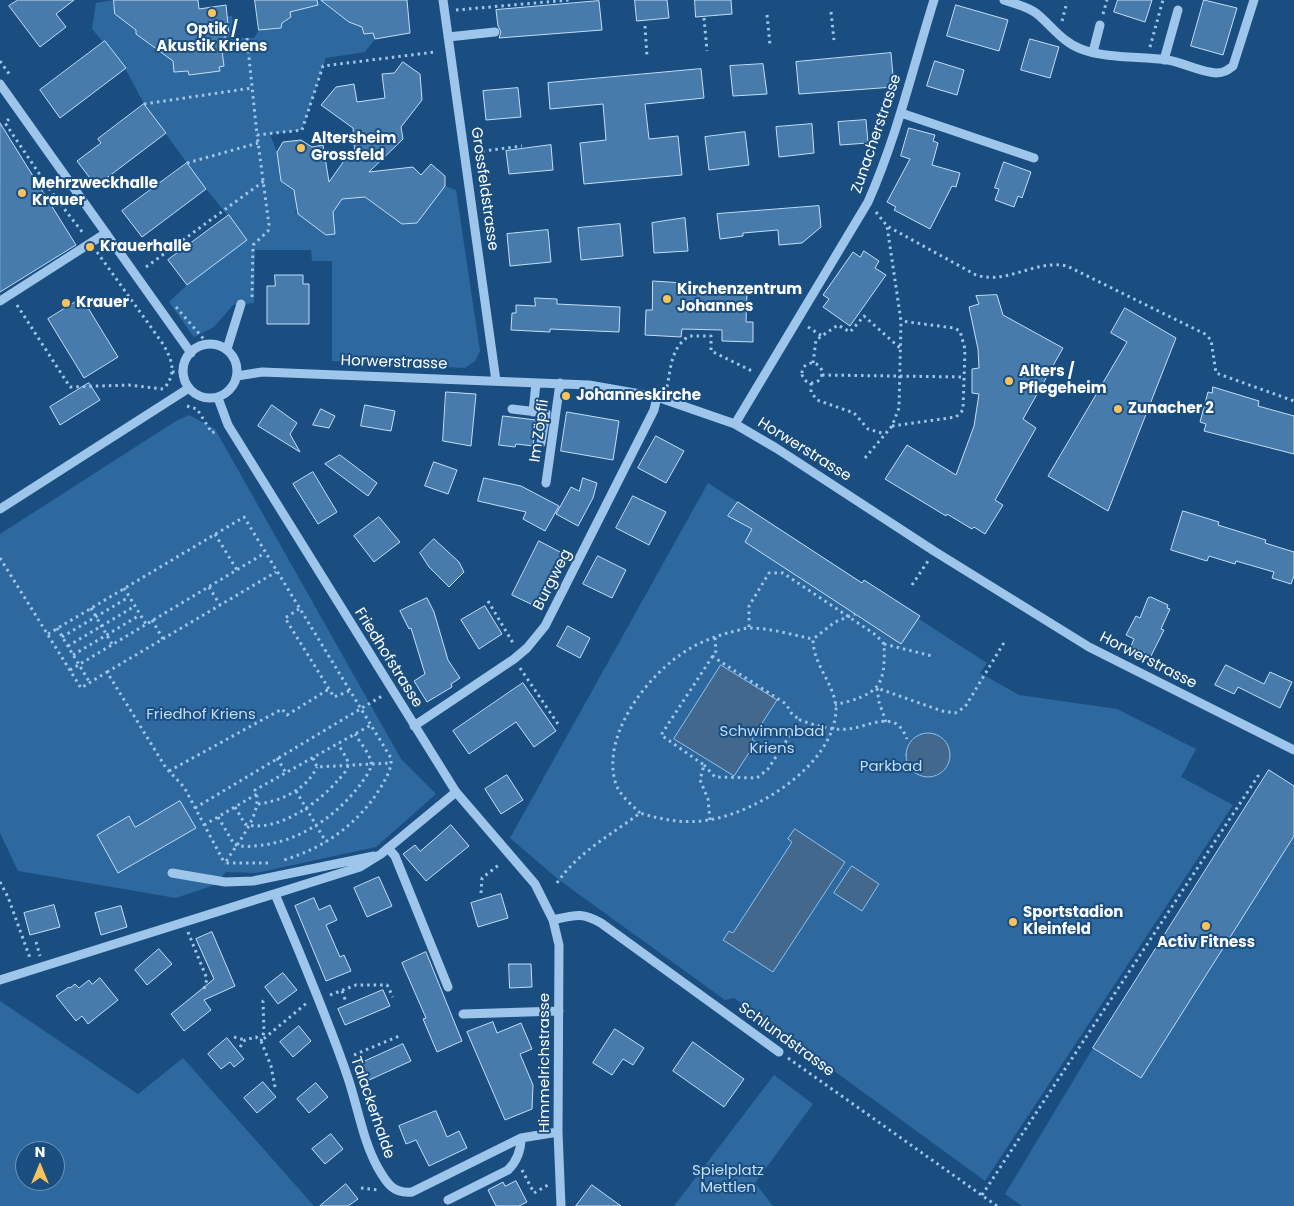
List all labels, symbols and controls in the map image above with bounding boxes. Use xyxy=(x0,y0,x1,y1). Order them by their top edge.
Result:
marker: Optik / Akustik Kriens xyxy=(206,7,218,19)
place label: Optik / Akustik Kriens xyxy=(157,21,267,56)
street label: Zunacherstrasse xyxy=(848,72,906,196)
street label: Grossfeldstrasse xyxy=(466,126,502,252)
place label: Altersheim Grossfeld xyxy=(311,130,396,165)
marker: Altersheim Grossfeld xyxy=(295,142,307,154)
place label: Mehrzweckhalle Krauer xyxy=(32,175,158,210)
marker: Mehrzweckhalle Krauer xyxy=(16,187,28,199)
place label: Krauerhalle xyxy=(100,238,191,256)
marker: Krauerhalle xyxy=(84,241,96,253)
place label: Kirchenzentrum Johannes xyxy=(677,281,802,316)
marker: Kirchenzentrum Johannes xyxy=(661,293,673,305)
place label: Krauer xyxy=(76,294,129,312)
marker: Krauer xyxy=(60,297,72,309)
street label: Horwerstrasse xyxy=(340,352,448,374)
place label: Alters / Pflegeheim xyxy=(1019,363,1107,398)
marker: Alters / Pflegeheim xyxy=(1003,375,1015,387)
place label: Johanneskirche xyxy=(576,387,701,405)
marker: Johanneskirche xyxy=(560,390,572,402)
street label: Im Zöpfli xyxy=(527,398,553,464)
place label: Zunacher 2 xyxy=(1128,400,1214,418)
marker: Zunacher 2 xyxy=(1112,403,1124,415)
street label: Horwerstrasse xyxy=(754,414,854,486)
street label: Burgweg xyxy=(530,546,576,614)
street label: Friedhofstrasse xyxy=(350,605,426,711)
street label: Horwerstrasse xyxy=(1096,629,1200,693)
park label: Friedhof Kriens xyxy=(146,706,256,724)
park label: Schwimmbad Kriens xyxy=(720,723,824,758)
park label: Parkbad xyxy=(860,758,922,776)
place label: Sportstadion Kleinfeld xyxy=(1023,904,1123,939)
marker: Sportstadion Kleinfeld xyxy=(1007,916,1019,928)
marker: Activ Fitness xyxy=(1200,920,1212,932)
place label: Activ Fitness xyxy=(1157,934,1255,952)
street label: Himmelrichstrasse xyxy=(536,993,554,1133)
street label: Schlundstrasse xyxy=(734,999,838,1081)
street label: Talackerhalde xyxy=(346,1055,398,1161)
north arrow xyxy=(15,1141,65,1191)
text: N xyxy=(35,1142,45,1162)
park label: Spielplatz Mettlen xyxy=(692,1162,764,1197)

